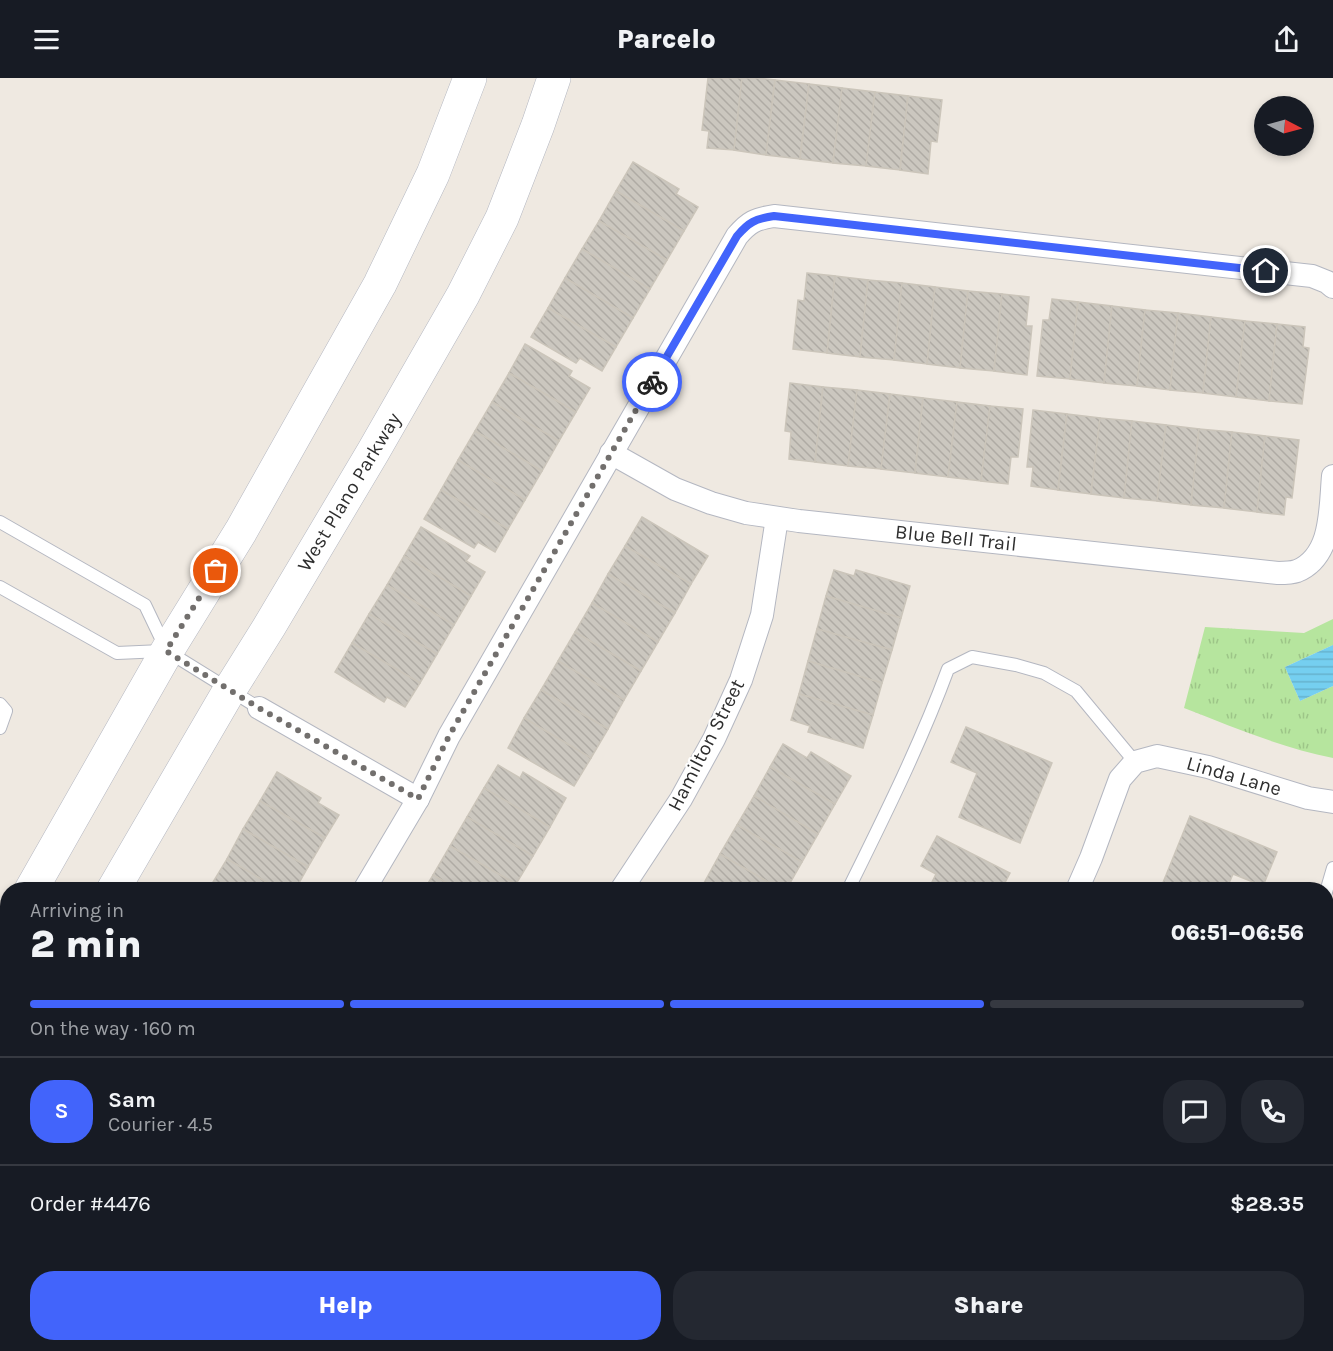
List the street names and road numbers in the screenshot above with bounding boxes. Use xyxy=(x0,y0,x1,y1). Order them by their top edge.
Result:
street label: West Plano Parkway xyxy=(292,408,406,576)
street label: Blue Bell Trail xyxy=(894,520,1018,556)
street label: Hamilton Street xyxy=(663,675,749,815)
street label: Linda Lane xyxy=(1184,751,1284,801)

